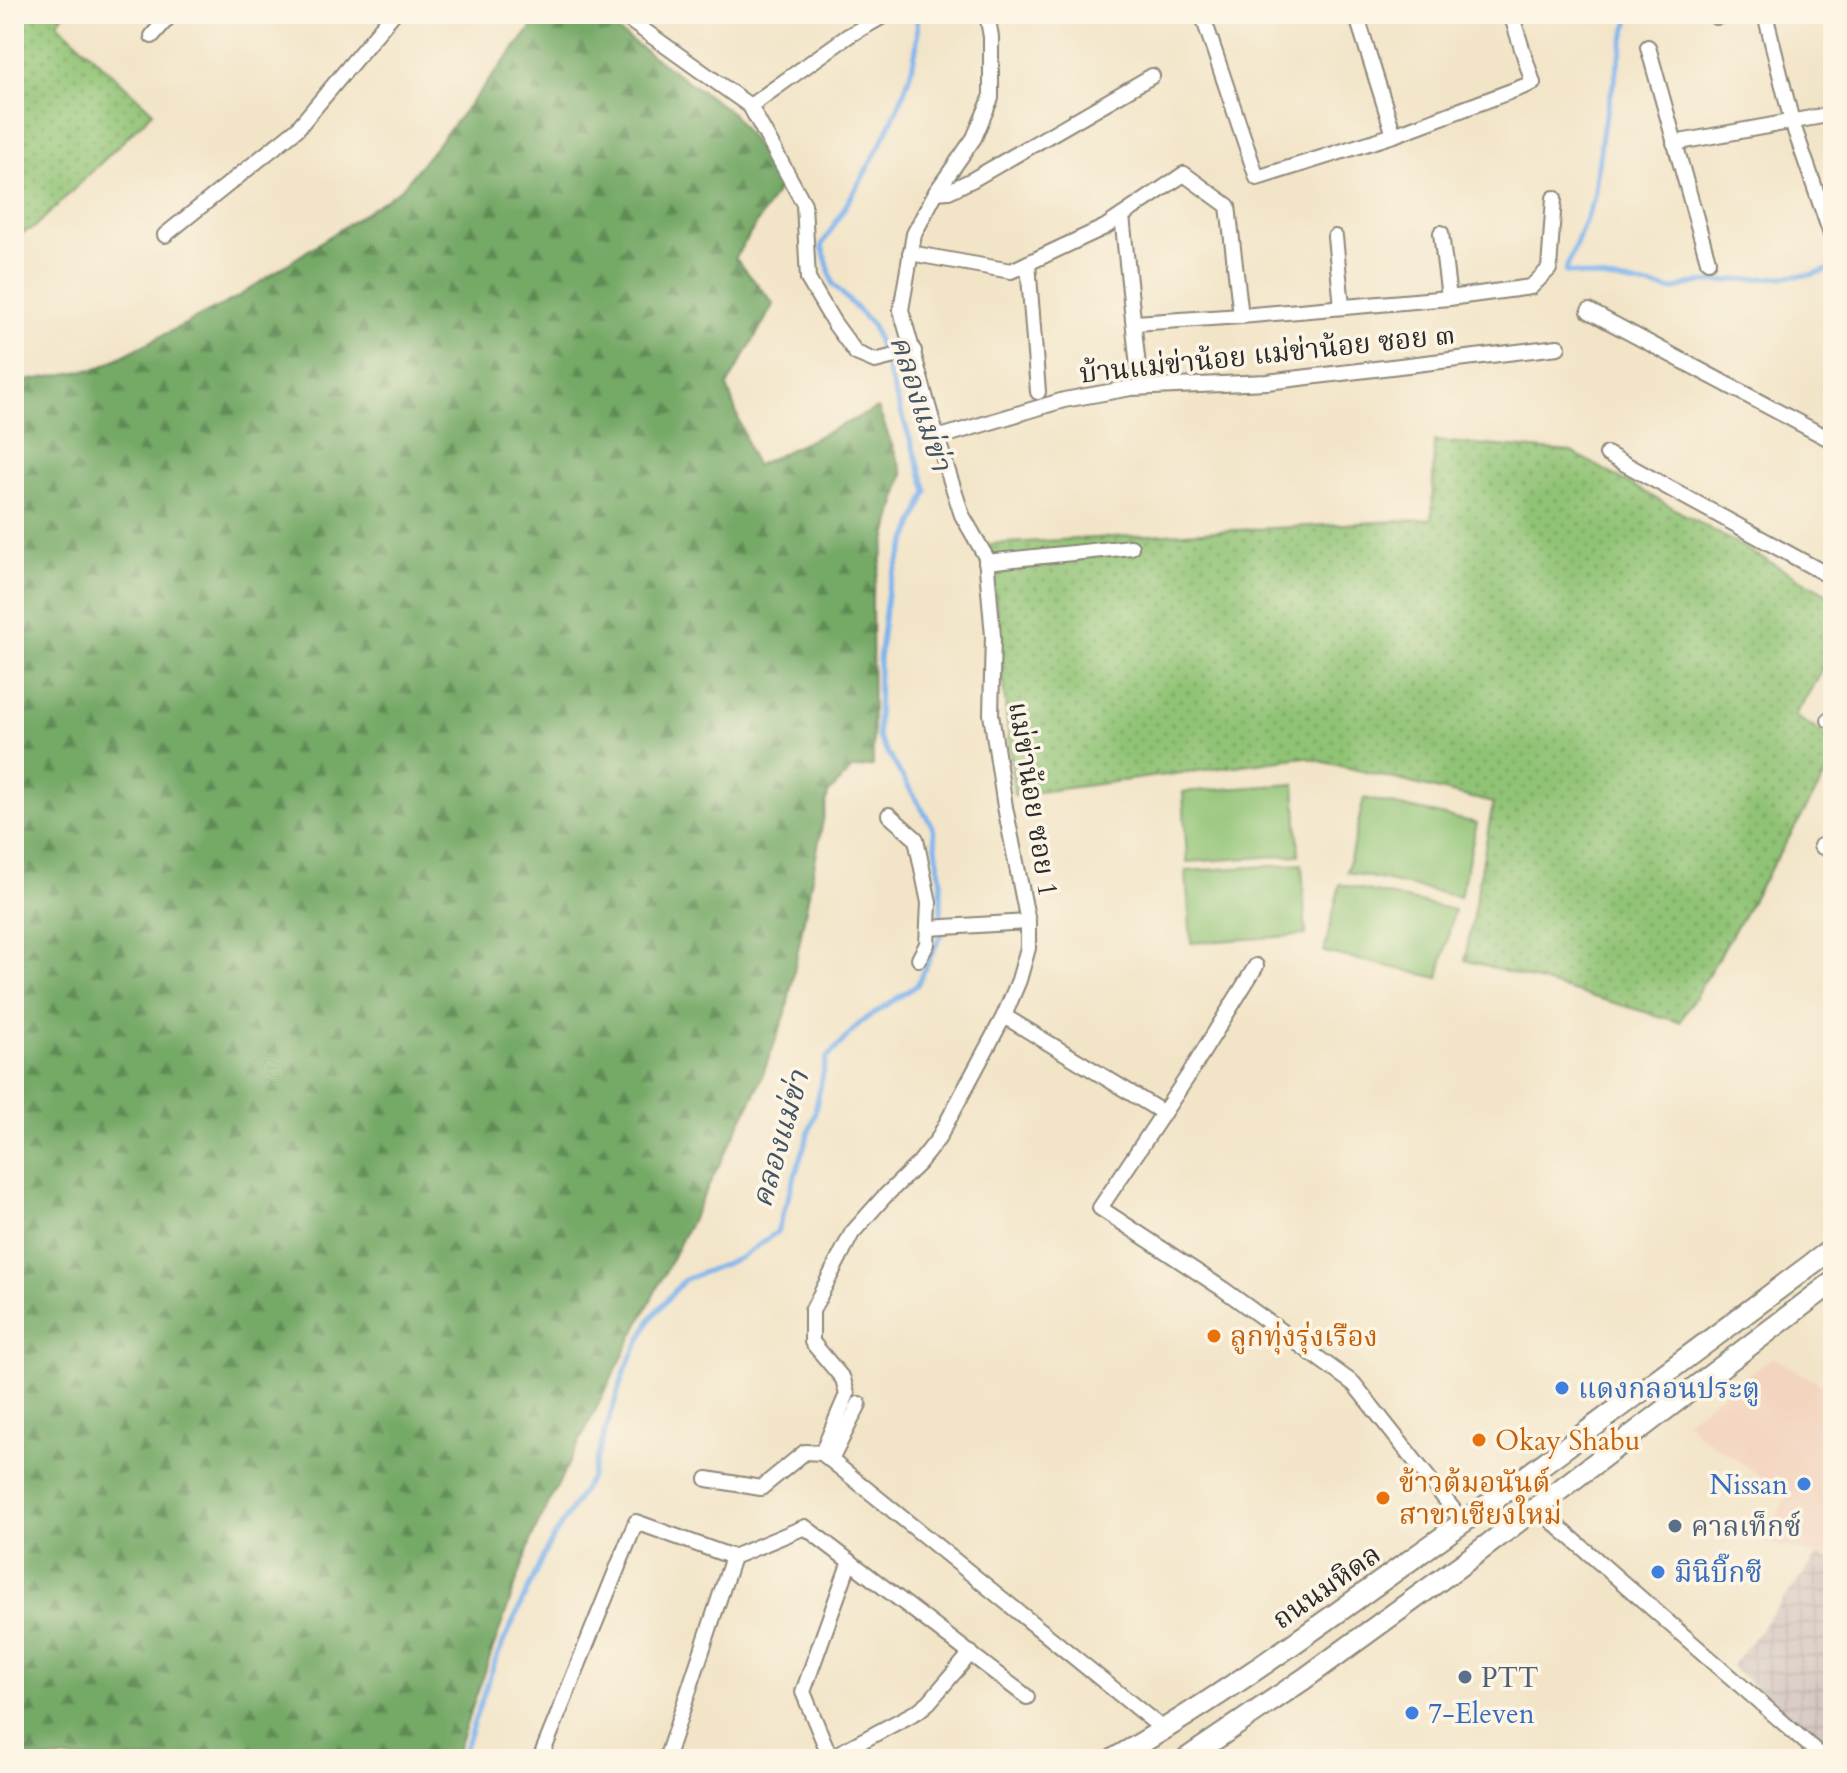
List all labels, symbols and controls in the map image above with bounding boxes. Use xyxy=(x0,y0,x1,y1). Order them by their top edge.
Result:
street label: บ้านแม่ข่าน้อย แม่ข่าน้อย ซอย ๓ xyxy=(1078,315,1457,393)
water label: คลองแม่ข่า xyxy=(879,330,962,477)
street label: แม่ข่าน้อย ซอย 1 xyxy=(999,699,1067,899)
water label: คลองแม่ข่า xyxy=(741,1065,820,1212)
place label: ลูกทุ่งรุ่งเรือง xyxy=(1230,1318,1378,1356)
marker: ลูกทุ่งรุ่งเรือง xyxy=(1205,1327,1223,1345)
place label: แดงกลอนประตู xyxy=(1578,1370,1760,1408)
marker: แดงกลอนประตู xyxy=(1553,1379,1571,1397)
place label: Okay Shabu xyxy=(1495,1422,1640,1460)
marker: Okay Shabu xyxy=(1470,1431,1488,1449)
place label: ข้าวต้มอนันต์ สาขาเชียงใหม่ xyxy=(1399,1464,1562,1534)
place label: Nissan xyxy=(1709,1466,1788,1504)
marker: Nissan xyxy=(1795,1475,1813,1493)
marker: ข้าวต้มอนันต์ สาขาเชียงใหม่ xyxy=(1374,1489,1392,1507)
place label: คาลเท็กซ์ xyxy=(1691,1508,1801,1546)
marker: คาลเท็กซ์ xyxy=(1666,1517,1684,1535)
street label: ถนนมหิดล xyxy=(1265,1536,1389,1638)
place label: มินิบิ๊กซี xyxy=(1674,1553,1762,1592)
marker: มินิบิ๊กซี xyxy=(1649,1563,1667,1581)
place label: PTT xyxy=(1481,1659,1539,1697)
marker: PTT xyxy=(1456,1668,1474,1686)
place label: 7-Eleven xyxy=(1428,1695,1535,1733)
marker: 7-Eleven xyxy=(1403,1704,1421,1722)

